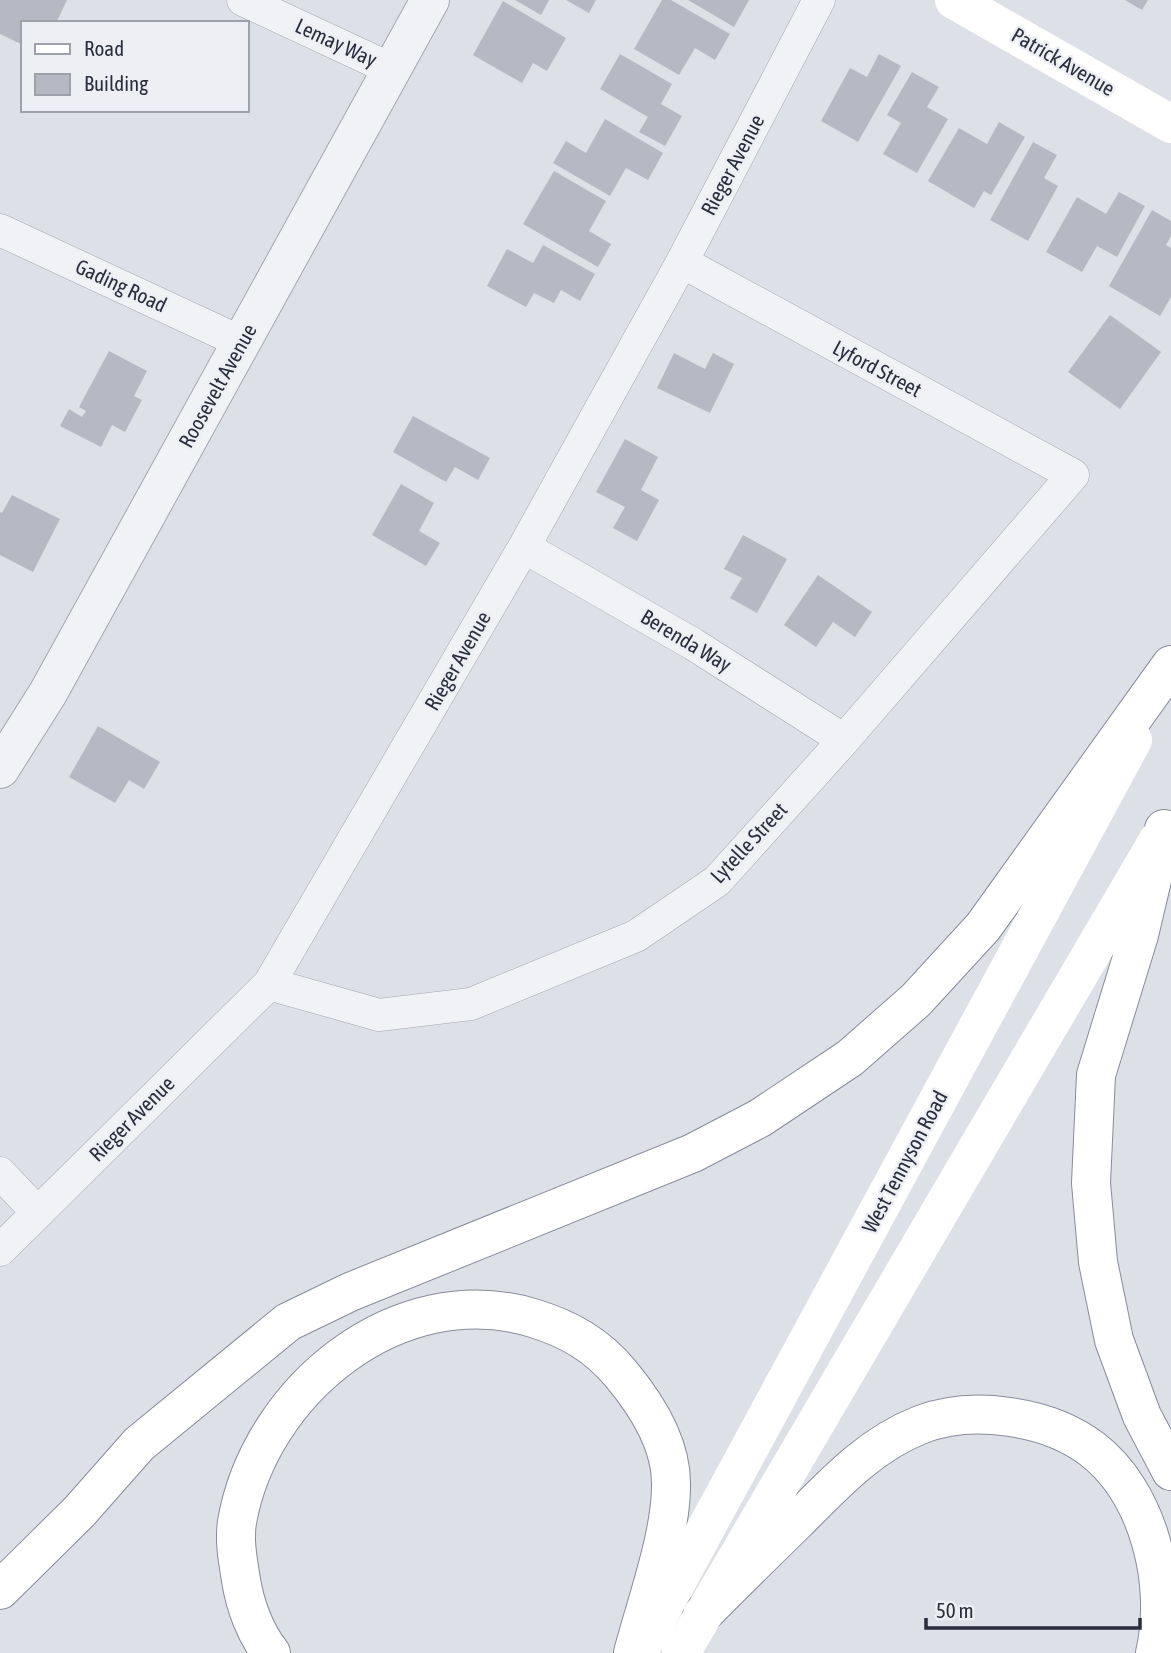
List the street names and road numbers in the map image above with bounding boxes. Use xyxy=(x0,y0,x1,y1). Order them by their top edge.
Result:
street label: Lemay Way xyxy=(292,13,381,72)
street label: Patrick Avenue xyxy=(1008,22,1119,100)
street label: Rieger Avenue xyxy=(696,110,769,219)
street label: Gading Road xyxy=(72,254,171,317)
street label: Roosevelt Avenue xyxy=(173,320,261,451)
street label: Lyford Street xyxy=(829,335,926,401)
street label: Berenda Way xyxy=(637,604,736,677)
street label: Rieger Avenue xyxy=(419,607,495,714)
street label: Lytelle Street xyxy=(705,797,791,887)
street label: Rieger Avenue xyxy=(84,1071,179,1166)
street label: West Tennyson Road xyxy=(857,1086,952,1237)

